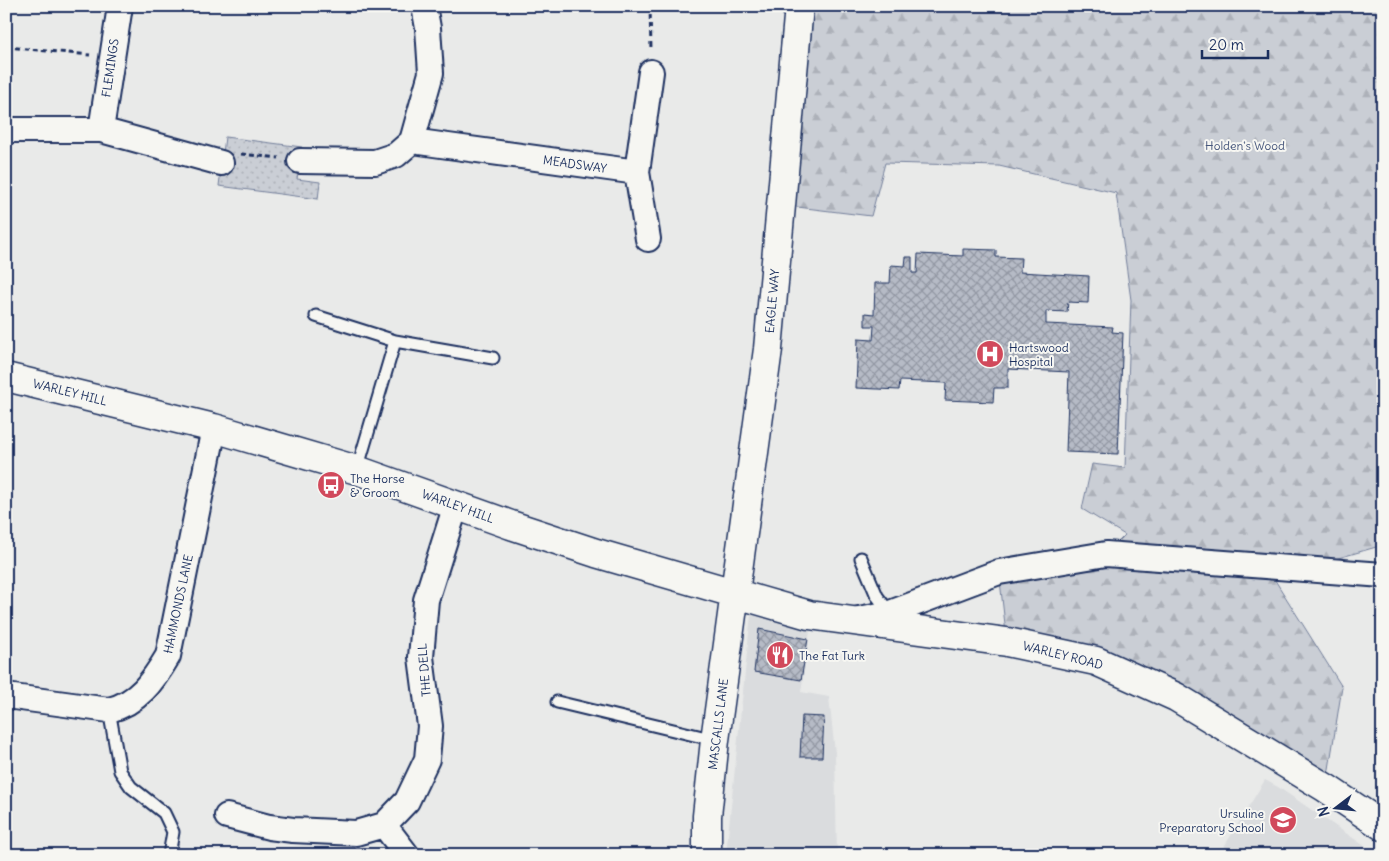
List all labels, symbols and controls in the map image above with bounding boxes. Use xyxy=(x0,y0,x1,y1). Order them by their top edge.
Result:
scale bar xyxy=(1202,28,1268,60)
text: 20 m xyxy=(1209,35,1244,54)
street label: FLEMINGS xyxy=(98,37,122,98)
park label: Holden's Wood xyxy=(1205,138,1285,153)
street label: MEADSWAY xyxy=(542,152,608,176)
street label: EAGLE WAY xyxy=(762,268,782,334)
hospital icon: Hartswood Hospital xyxy=(975,339,1005,369)
place label: Hartswood Hospital xyxy=(1009,340,1069,369)
street label: WARLEY HILL xyxy=(31,376,109,409)
bus stop icon: The Horse & Groom xyxy=(316,470,346,500)
place label: The Horse & Groom xyxy=(350,471,405,500)
street label: WARLEY HILL xyxy=(420,486,497,526)
street label: HAMMONDS LANE xyxy=(160,553,196,655)
street label: WARLEY ROAD xyxy=(1021,638,1105,672)
restaurant icon: The Fat Turk xyxy=(765,640,795,670)
street label: THE DELL xyxy=(414,642,434,697)
place label: The Fat Turk xyxy=(799,648,865,663)
street label: MASCALLS LANE xyxy=(705,677,731,771)
north arrow xyxy=(1312,784,1362,834)
text: N xyxy=(1314,804,1333,819)
school or university icon: Ursuline Preparatory School xyxy=(1268,805,1298,835)
place label: Ursuline Preparatory School xyxy=(1159,806,1264,835)

